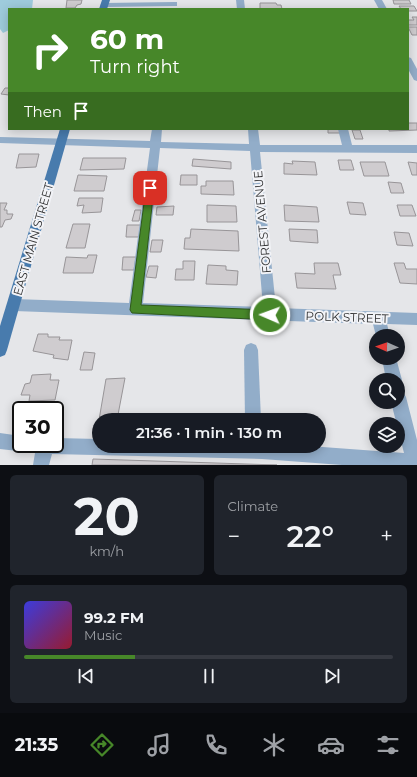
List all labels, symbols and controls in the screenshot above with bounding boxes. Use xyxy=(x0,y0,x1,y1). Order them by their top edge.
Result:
text: 60 m xyxy=(90,22,164,56)
icon: right xyxy=(24,24,76,76)
text: Turn right xyxy=(90,56,180,78)
icon: arrive xyxy=(70,100,92,122)
text: Then xyxy=(24,102,62,121)
street label: FOREST AVENUE xyxy=(250,170,274,274)
pin xyxy=(133,171,167,205)
icon: arrive xyxy=(139,177,161,199)
street label: EAST MAIN STREET xyxy=(10,181,56,297)
position arrow xyxy=(249,294,291,336)
street label: POLK STREET xyxy=(305,308,389,326)
north arrow xyxy=(369,329,405,365)
map controls xyxy=(369,329,405,453)
button: search xyxy=(369,373,405,409)
speed limit sign: 30 xyxy=(12,401,64,453)
button: layers xyxy=(369,417,405,453)
text: 21:36 · 1 min · 130 m xyxy=(136,423,282,442)
text: 20 xyxy=(74,485,140,548)
text: Climate xyxy=(228,498,278,514)
text: 22° xyxy=(287,518,334,555)
text: − xyxy=(228,523,240,550)
text: + xyxy=(380,523,393,550)
text: km/h xyxy=(89,543,124,559)
text: 99.2 FM xyxy=(84,608,144,627)
text: Music xyxy=(84,627,122,643)
icon: previous xyxy=(75,665,97,687)
icon: pause xyxy=(198,665,220,687)
icon: next xyxy=(321,665,343,687)
icon: directions xyxy=(88,731,116,759)
icon: music xyxy=(145,731,173,759)
icon: phone xyxy=(202,731,230,759)
icon: climate xyxy=(260,731,288,759)
icon: car xyxy=(317,731,345,759)
icon: filters xyxy=(374,731,402,759)
text: 21:35 xyxy=(15,734,58,756)

